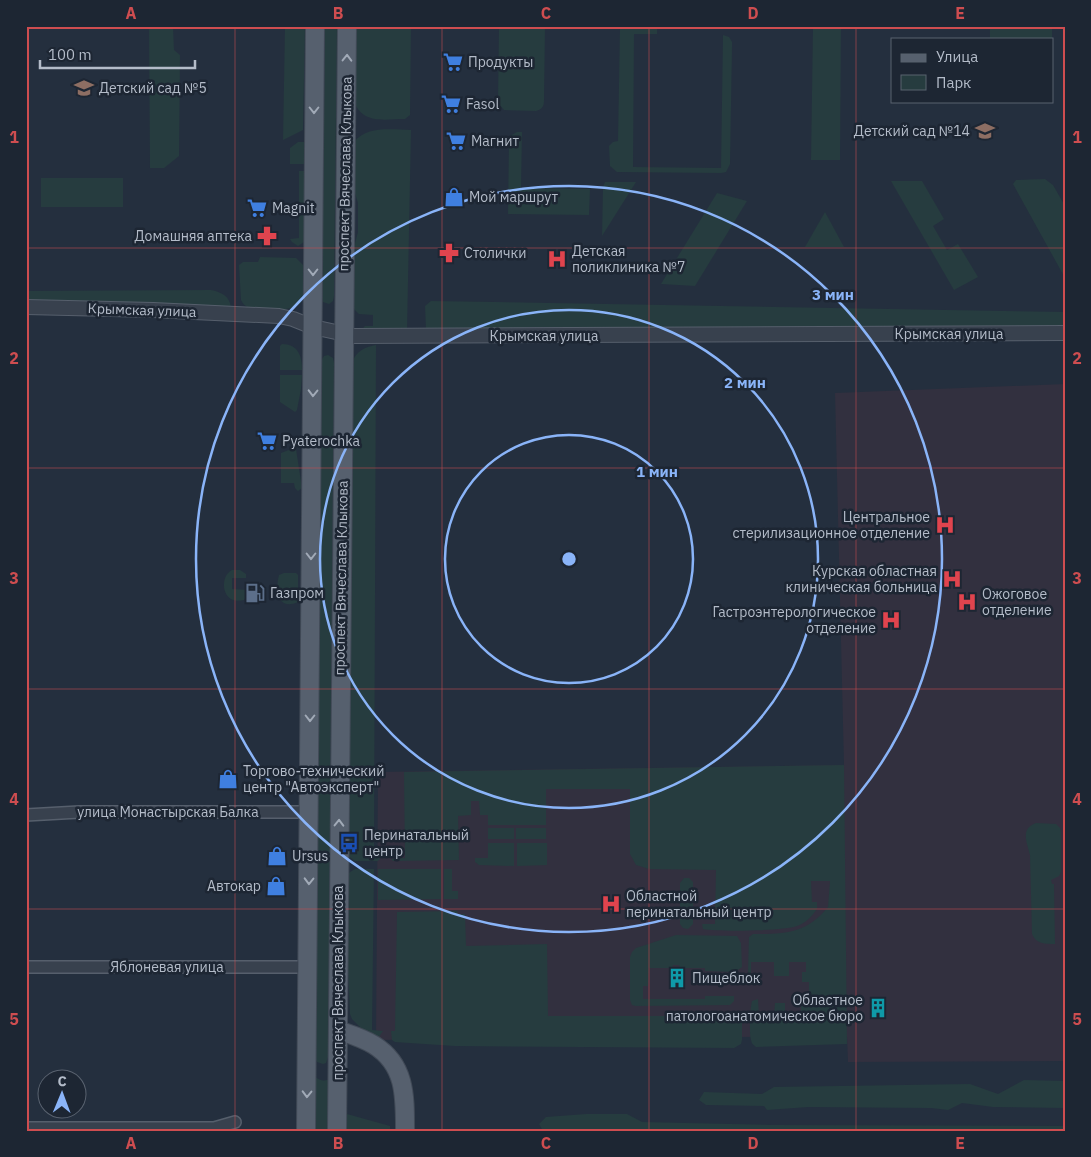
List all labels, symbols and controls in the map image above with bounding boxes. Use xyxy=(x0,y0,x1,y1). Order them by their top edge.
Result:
text: A xyxy=(126,3,137,23)
text: B xyxy=(333,3,344,23)
text: C xyxy=(541,3,551,23)
text: D xyxy=(747,3,759,23)
text: E xyxy=(955,3,965,23)
scale bar xyxy=(40,38,195,70)
legend xyxy=(891,38,1054,102)
text: 100 m xyxy=(48,45,92,64)
text: Улица xyxy=(936,47,978,66)
supermarket icon: Продукты xyxy=(442,51,464,73)
place label: Продукты xyxy=(468,53,533,71)
one-way arrow xyxy=(342,54,352,62)
text: Парк xyxy=(936,73,971,92)
street label: проспект Вячеслава Клыкова xyxy=(334,76,356,272)
school or university icon: Детский сад №5 xyxy=(73,77,95,99)
place label: Детский сад №5 xyxy=(99,79,207,97)
supermarket icon: Fasol xyxy=(440,93,462,115)
place label: Fasol xyxy=(466,95,499,113)
one-way arrow xyxy=(309,106,319,114)
school or university icon: Детский сад №14 xyxy=(974,120,996,142)
place label: Детский сад №14 xyxy=(854,122,970,140)
text: 1 xyxy=(9,127,19,147)
text: 1 xyxy=(1072,127,1082,147)
supermarket icon: Магнит xyxy=(445,130,467,152)
place label: Магнит xyxy=(471,132,519,150)
shop icon: Мой маршрут xyxy=(443,186,465,208)
place label: Мой маршрут xyxy=(469,188,558,206)
supermarket icon: Magnit xyxy=(246,197,268,219)
place label: Magnit xyxy=(272,199,315,217)
pharmacy icon: Домашняя аптека xyxy=(256,225,278,247)
place label: Домашняя аптека xyxy=(135,227,253,245)
pharmacy icon: Столички xyxy=(438,242,460,264)
place label: Детская поликлиника №7 xyxy=(572,242,685,276)
place label: Столички xyxy=(464,244,527,262)
hospital icon: Детская поликлиника №7 xyxy=(546,248,568,270)
one-way arrow xyxy=(308,269,318,277)
text: 3 мин xyxy=(812,285,854,304)
street label: Крымская улица xyxy=(87,299,197,321)
street label: Крымская улица xyxy=(895,325,1004,343)
street label: Крымская улица xyxy=(490,327,599,345)
text: 2 xyxy=(9,348,19,368)
text: 2 xyxy=(1072,348,1082,368)
text: 2 мин xyxy=(724,373,766,392)
one-way arrow xyxy=(308,390,318,397)
supermarket icon: Pyaterochka xyxy=(256,430,278,452)
place label: Pyaterochka xyxy=(282,432,361,450)
text: 1 мин xyxy=(636,462,678,481)
street label: проспект Вячеслава Клыкова xyxy=(330,480,352,676)
place label: Центральное стерилизационное отделение xyxy=(732,508,930,542)
hospital icon: Центральное стерилизационное отделение xyxy=(934,514,956,536)
centre of rings xyxy=(560,550,578,568)
one-way arrow xyxy=(306,552,316,560)
place label: Курская областная клиническая больница xyxy=(785,562,938,596)
text: 3 xyxy=(9,568,19,588)
hospital icon: Курская областная клиническая больница xyxy=(941,568,963,590)
text: 3 xyxy=(1072,568,1082,588)
fuel station icon: Газпром xyxy=(244,582,266,604)
place label: Газпром xyxy=(270,584,324,602)
place label: Ожоговое отделение xyxy=(982,585,1052,619)
hospital icon: Ожоговое отделение xyxy=(956,591,978,613)
place label: Гастроэнтерологическое отделение xyxy=(712,603,876,637)
hospital icon: Гастроэнтерологическое отделение xyxy=(880,609,902,631)
one-way arrow xyxy=(305,714,315,722)
place label: Торгово-технический центр "Автоэксперт" xyxy=(243,762,385,796)
shop icon: Торгово-технический центр "Автоэксперт" xyxy=(217,768,239,790)
text: 4 xyxy=(9,789,19,809)
text: 4 xyxy=(1072,789,1082,809)
street label: улица Монастырская Балка xyxy=(77,803,259,821)
one-way arrow xyxy=(334,819,344,827)
place label: Перинатальный центр xyxy=(364,826,469,860)
bus stop icon: Перинатальный центр xyxy=(338,832,360,854)
shop icon: Ursus xyxy=(266,845,288,867)
place label: Ursus xyxy=(292,847,328,865)
shop icon: Автокар xyxy=(265,875,287,897)
place label: Автокар xyxy=(207,877,261,895)
one-way arrow xyxy=(303,877,314,885)
street label: проспект Вячеслава Клыкова xyxy=(329,885,347,1081)
place label: Областной перинатальный центр xyxy=(626,887,772,921)
hospital icon: Областной перинатальный центр xyxy=(600,893,622,915)
street label: Яблоневая улица xyxy=(110,958,224,976)
building icon: Пищеблок xyxy=(666,967,688,989)
place label: Пищеблок xyxy=(692,969,761,987)
place label: Областное патологоанатомическое бюро xyxy=(666,991,863,1025)
building icon: Областное патологоанатомическое бюро xyxy=(867,997,889,1019)
text: 5 xyxy=(9,1009,19,1029)
text: 5 xyxy=(1072,1009,1082,1029)
north arrow xyxy=(38,1070,88,1120)
text: С xyxy=(58,1072,67,1090)
one-way arrow xyxy=(302,1090,312,1098)
text: A xyxy=(126,1133,137,1153)
text: B xyxy=(333,1133,344,1153)
text: C xyxy=(541,1133,551,1153)
text: D xyxy=(747,1133,759,1153)
text: E xyxy=(955,1133,965,1153)

